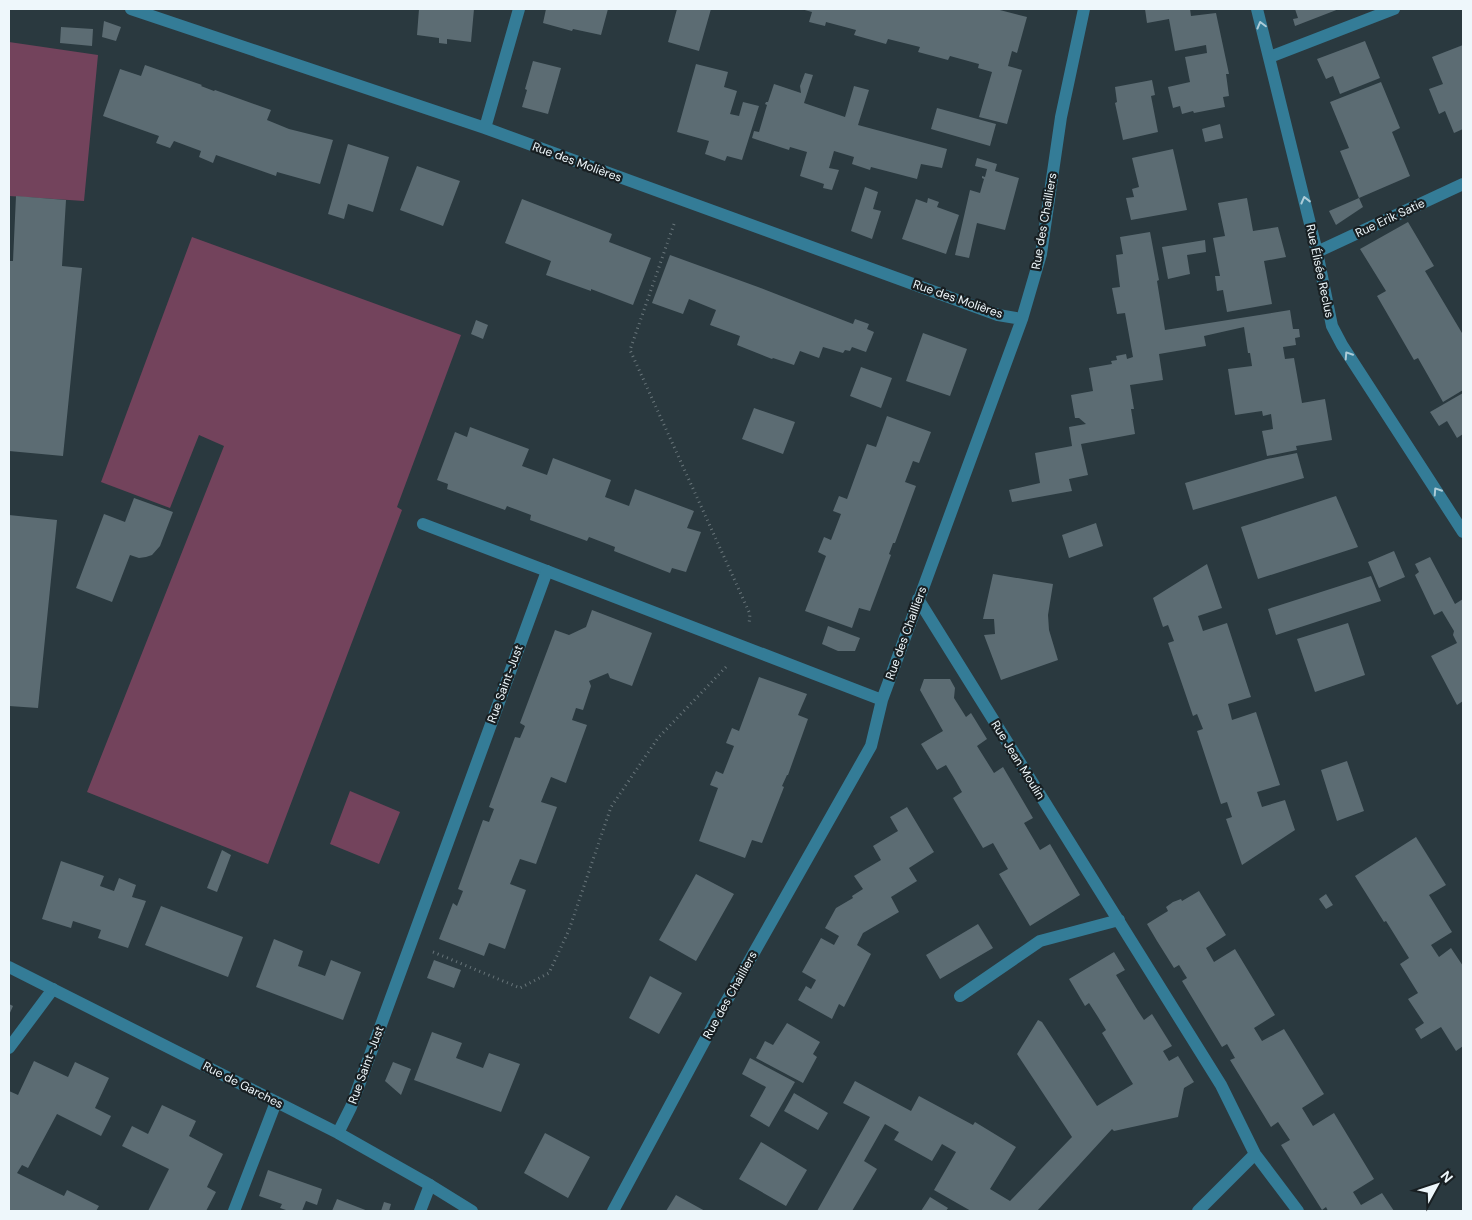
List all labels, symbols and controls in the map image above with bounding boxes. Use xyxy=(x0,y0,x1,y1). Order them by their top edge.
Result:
one-way arrow xyxy=(1256,20,1267,29)
street label: Rue des Molières xyxy=(530,138,624,186)
street label: Rue des Chailliers xyxy=(1028,171,1060,271)
one-way arrow xyxy=(1300,195,1311,204)
street label: Rue Erik Satie xyxy=(1353,195,1428,241)
street label: Rue Élisée Reclus xyxy=(1302,223,1338,319)
street label: Rue des Molières xyxy=(911,276,1005,322)
one-way arrow xyxy=(1345,351,1354,361)
one-way arrow xyxy=(1433,487,1443,496)
street label: Rue des Chailliers xyxy=(882,584,930,682)
street label: Rue Saint-Just xyxy=(483,643,527,725)
street label: Rue Jean Moulin xyxy=(987,718,1049,802)
street label: Rue des Chailliers xyxy=(699,948,761,1042)
street label: Rue Saint-Just xyxy=(344,1024,388,1106)
street label: Rue de Garches xyxy=(200,1058,286,1112)
north arrow xyxy=(1412,1160,1462,1210)
text: N xyxy=(1437,1167,1457,1186)

